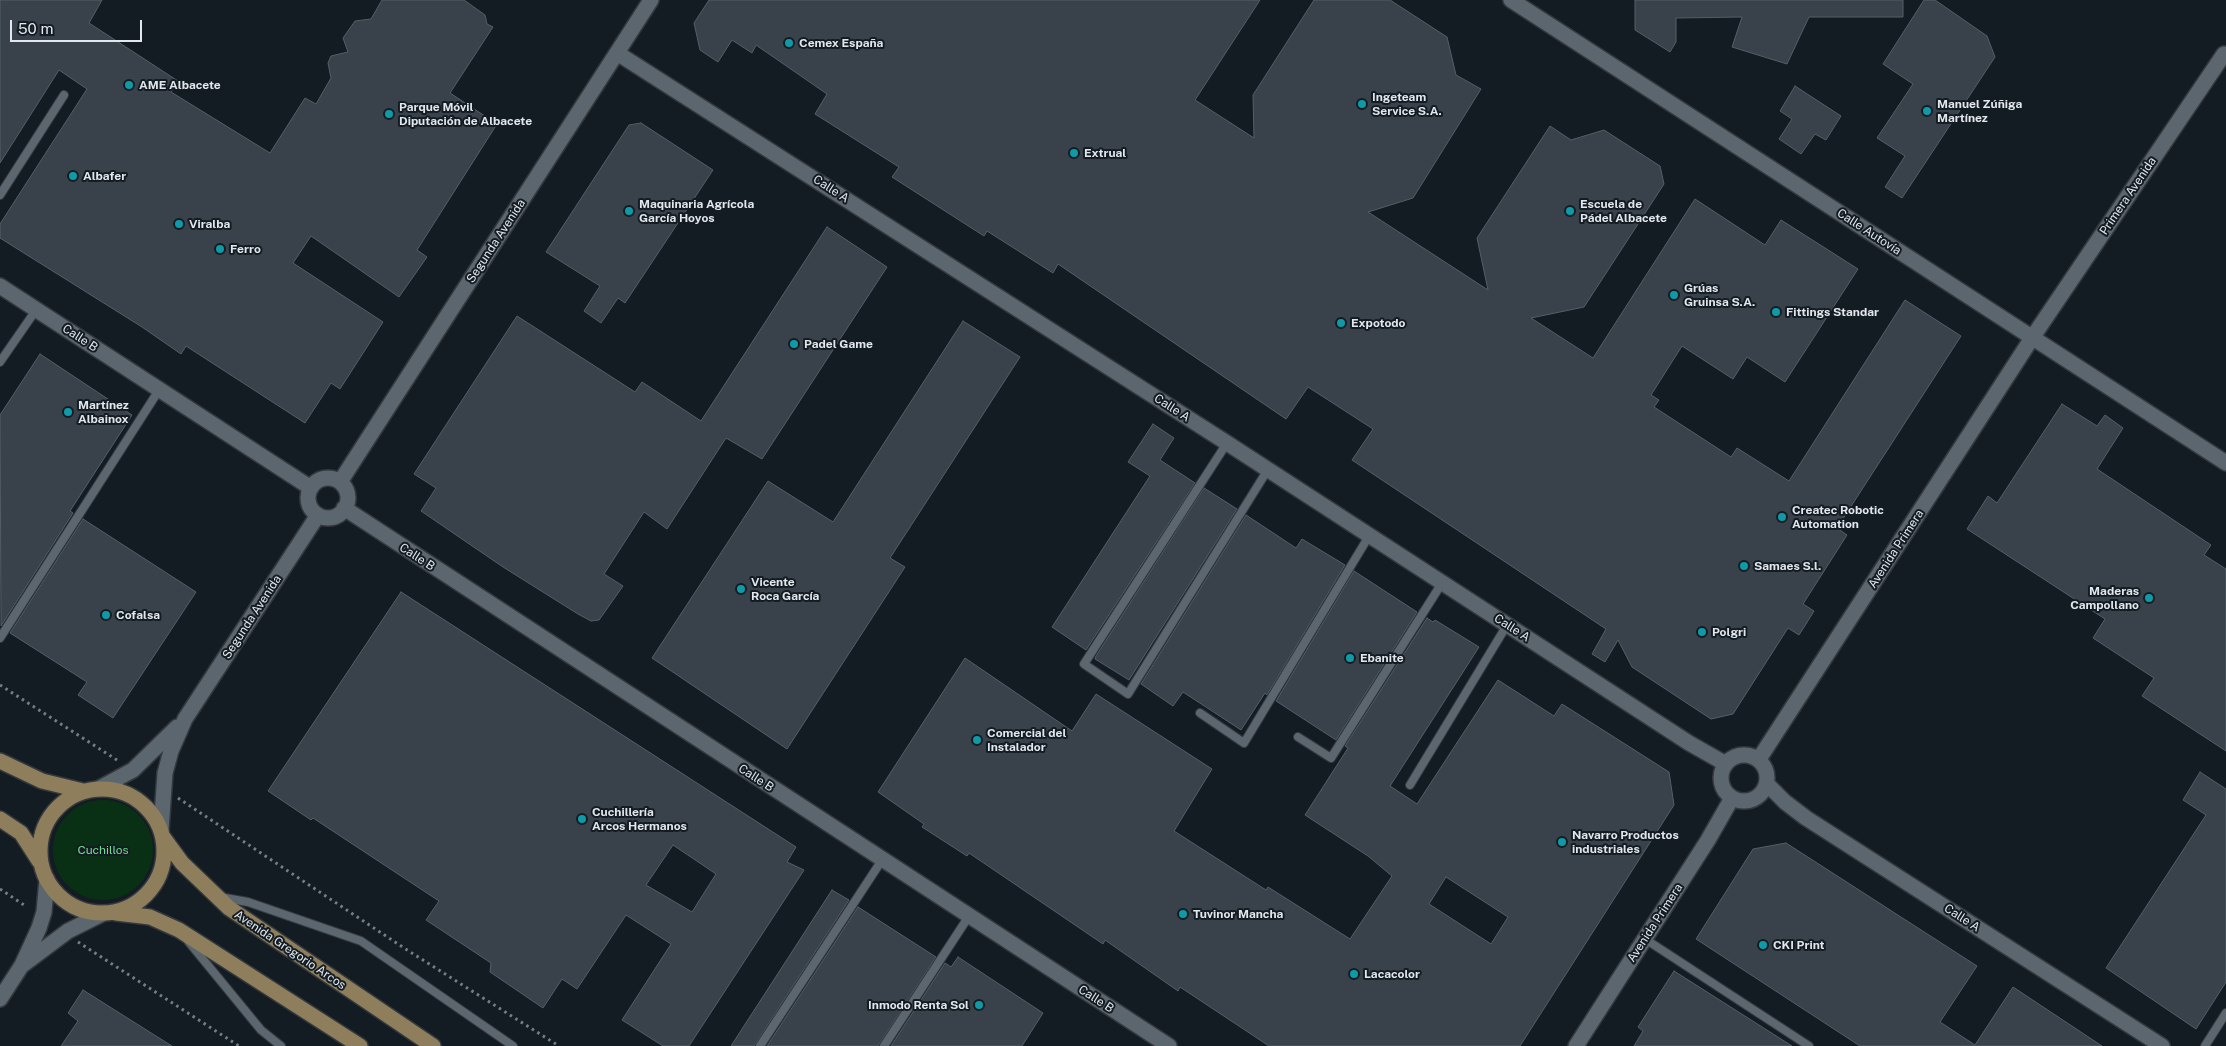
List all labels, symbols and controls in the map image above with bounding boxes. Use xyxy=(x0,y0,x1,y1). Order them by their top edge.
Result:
scale bar xyxy=(12,10,145,42)
text: 50 m xyxy=(18,20,53,37)
place label: Cemex España xyxy=(799,36,883,50)
marker: Cemex España xyxy=(783,37,795,49)
place label: AME Albacete xyxy=(139,78,221,92)
marker: AME Albacete xyxy=(123,79,135,91)
place label: Ingeteam Service S.A. xyxy=(1372,90,1442,118)
place label: Manuel Zúñiga Martínez xyxy=(1937,97,2022,125)
marker: Ingeteam Service S.A. xyxy=(1356,98,1368,110)
place label: Parque Móvil Diputación de Albacete xyxy=(399,100,532,128)
marker: Manuel Zúñiga Martínez xyxy=(1921,105,1933,117)
marker: Parque Móvil Diputación de Albacete xyxy=(383,108,395,120)
place label: Extrual xyxy=(1084,146,1126,160)
marker: Extrual xyxy=(1068,147,1080,159)
street label: Primera Avenida xyxy=(2097,154,2159,238)
place label: Albafer xyxy=(83,169,126,183)
marker: Albafer xyxy=(67,170,79,182)
street label: Calle A xyxy=(810,172,852,206)
street label: Segunda Avenida xyxy=(464,196,528,286)
place label: Maquinaria Agrícola García Hoyos xyxy=(639,197,754,225)
place label: Escuela de Pádel Albacete xyxy=(1580,197,1667,225)
marker: Maquinaria Agrícola García Hoyos xyxy=(623,205,635,217)
marker: Escuela de Pádel Albacete xyxy=(1564,205,1576,217)
street label: Calle Autovía xyxy=(1834,206,1904,258)
place label: Viralba xyxy=(189,217,230,231)
marker: Viralba xyxy=(173,218,185,230)
place label: Ferro xyxy=(230,242,261,256)
marker: Ferro xyxy=(214,243,226,255)
place label: Grúas Gruinsa S.A. xyxy=(1684,281,1755,309)
marker: Grúas Gruinsa S.A. xyxy=(1668,289,1680,301)
place label: Fittings Standar xyxy=(1786,305,1879,319)
marker: Fittings Standar xyxy=(1770,306,1782,318)
place label: Expotodo xyxy=(1351,316,1406,330)
marker: Expotodo xyxy=(1335,317,1347,329)
street label: Calle B xyxy=(60,321,100,355)
place label: Padel Game xyxy=(804,337,873,351)
marker: Padel Game xyxy=(788,338,800,350)
street label: Calle A xyxy=(1151,391,1193,425)
place label: Martínez Albainox xyxy=(78,398,129,426)
marker: Martínez Albainox xyxy=(62,406,74,418)
place label: Createc Robotic Automation xyxy=(1792,503,1884,531)
street label: Avenida Primera xyxy=(1865,507,1927,591)
marker: Createc Robotic Automation xyxy=(1776,511,1788,523)
street label: Calle B xyxy=(397,540,437,574)
place label: Samaes S.l. xyxy=(1754,559,1821,573)
marker: Samaes S.l. xyxy=(1738,560,1750,572)
street label: Segunda Avenida xyxy=(220,572,284,662)
place label: Vicente Roca García xyxy=(751,575,819,603)
marker: Vicente Roca García xyxy=(735,583,747,595)
place label: Maderas Campollano xyxy=(2070,584,2139,612)
marker: Maderas Campollano xyxy=(2143,592,2155,604)
place label: Cofalsa xyxy=(116,608,160,622)
marker: Cofalsa xyxy=(100,609,112,621)
street label: Calle A xyxy=(1491,611,1533,645)
place label: Polgri xyxy=(1712,625,1746,639)
marker: Polgri xyxy=(1696,626,1708,638)
place label: Ebanite xyxy=(1360,651,1404,665)
marker: Ebanite xyxy=(1344,652,1356,664)
place label: Comercial del Instalador xyxy=(987,726,1066,754)
marker: Comercial del Instalador xyxy=(971,734,983,746)
street label: Calle B xyxy=(736,761,776,795)
place label: Cuchillería Arcos Hermanos xyxy=(592,805,687,833)
marker: Cuchillería Arcos Hermanos xyxy=(576,813,588,825)
place label: Navarro Productos industriales xyxy=(1572,828,1679,856)
marker: Navarro Productos industriales xyxy=(1556,836,1568,848)
park label: Cuchillos xyxy=(77,843,129,857)
street label: Avenida Primera xyxy=(1624,881,1686,965)
street label: Calle A xyxy=(1941,901,1983,935)
street label: Avenida Gregorio Arcos xyxy=(232,907,348,993)
place label: Tuvinor Mancha xyxy=(1193,907,1283,921)
marker: Tuvinor Mancha xyxy=(1177,908,1189,920)
place label: CKI Print xyxy=(1773,938,1825,952)
marker: CKI Print xyxy=(1757,939,1769,951)
place label: Lacacolor xyxy=(1364,967,1420,981)
marker: Lacacolor xyxy=(1348,968,1360,980)
street label: Calle B xyxy=(1076,982,1116,1016)
place label: Inmodo Renta Sol xyxy=(868,998,969,1012)
marker: Inmodo Renta Sol xyxy=(973,999,985,1011)

